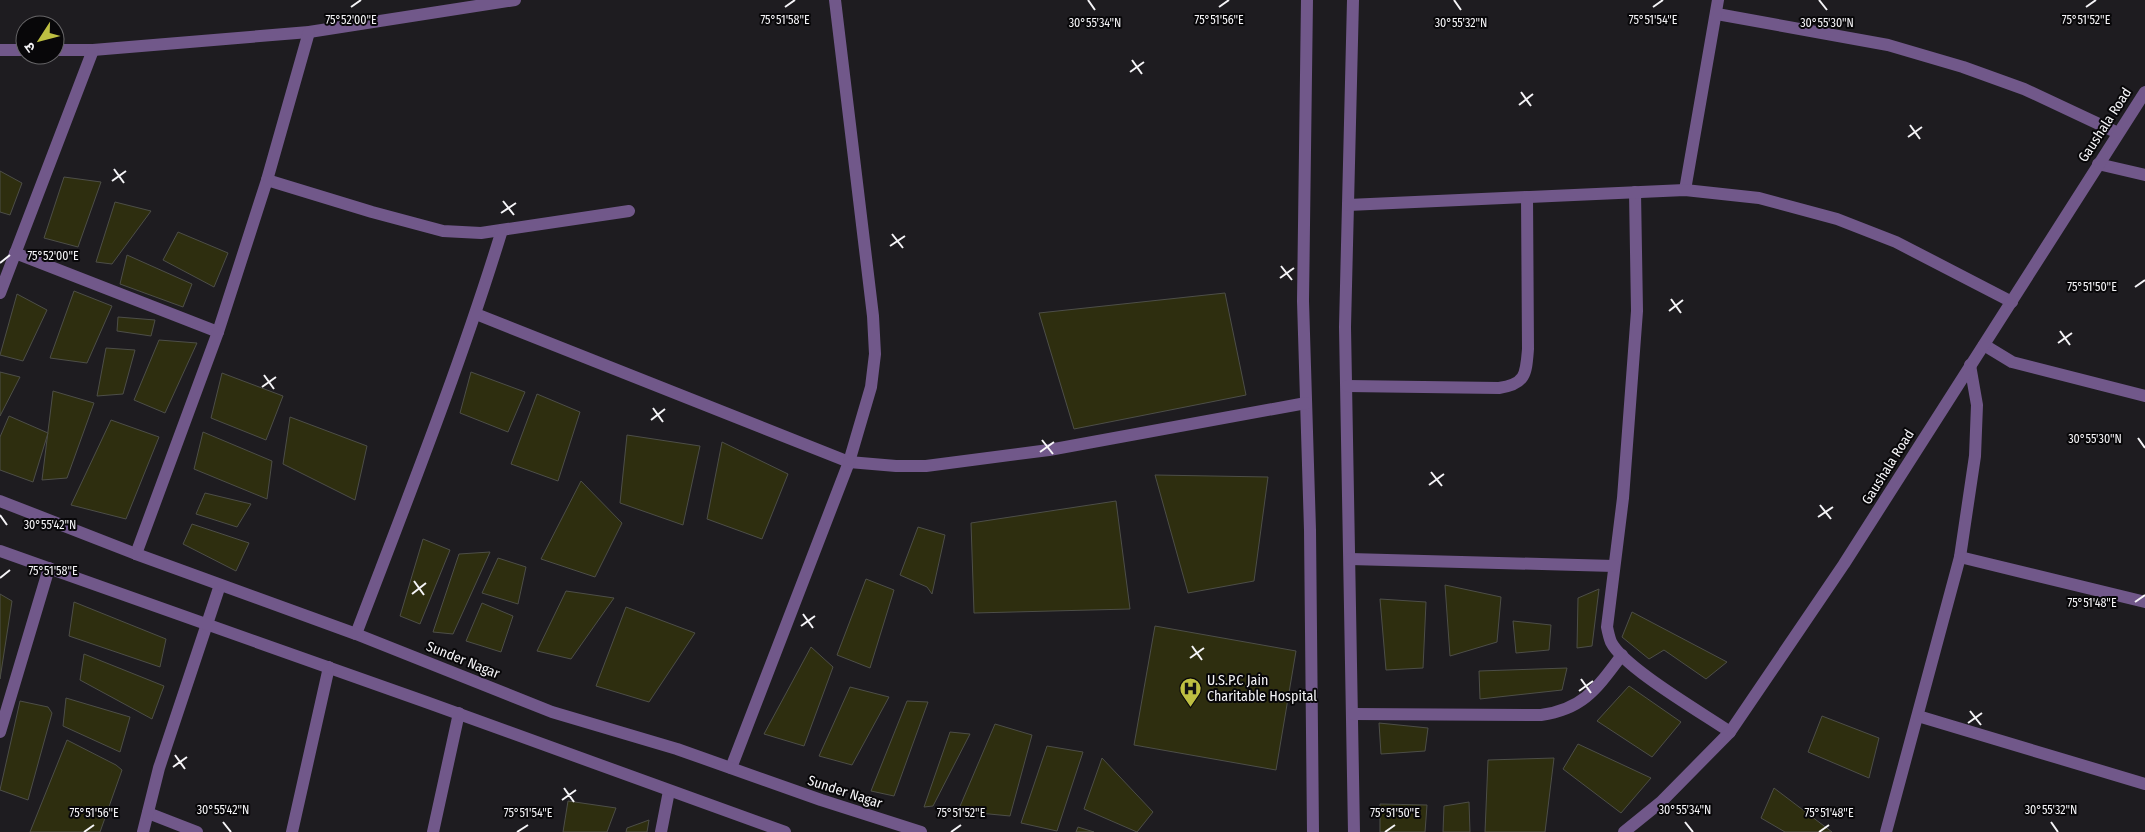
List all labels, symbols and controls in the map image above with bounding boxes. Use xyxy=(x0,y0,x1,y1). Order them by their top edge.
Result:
text: 75°52'00"E xyxy=(325,13,377,27)
text: 75°51'58"E xyxy=(760,13,810,27)
text: 75°51'56"E xyxy=(1194,13,1244,27)
text: 75°51'54"E xyxy=(1629,13,1678,27)
text: 75°51'52"E xyxy=(2062,13,2111,27)
north arrow xyxy=(15,15,65,65)
text: 30°55'34"N xyxy=(1069,16,1121,30)
text: 30°55'32"N xyxy=(1435,16,1487,30)
text: 30°55'30"N xyxy=(1800,16,1854,30)
text: उ xyxy=(20,38,39,56)
street label: Gaushala Road xyxy=(2075,85,2135,165)
text: 75°52'00"E xyxy=(27,249,79,263)
text: 75°51'50"E xyxy=(2067,280,2117,294)
street label: Gaushala Road xyxy=(1858,426,1918,508)
text: 30°55'30"N xyxy=(2068,432,2122,446)
text: 30°55'42"N xyxy=(24,518,76,532)
text: 75°51'58"E xyxy=(28,564,78,578)
text: 75°51'48"E xyxy=(2067,596,2117,610)
street label: Sunder Nagar xyxy=(424,638,502,682)
place label: U.S.P.C Jain Charitable Hospital xyxy=(1207,672,1317,705)
hospital icon: U.S.P.C Jain Charitable Hospital xyxy=(1179,676,1203,707)
street label: Sunder Nagar xyxy=(806,772,885,812)
text: 30°55'42"N xyxy=(197,803,249,817)
text: 30°55'34"N xyxy=(1659,803,1711,817)
text: 30°55'32"N xyxy=(2025,803,2077,817)
text: 75°51'56"E xyxy=(69,806,119,820)
text: 75°51'54"E xyxy=(504,806,553,820)
text: 75°51'52"E xyxy=(937,806,986,820)
text: 75°51'50"E xyxy=(1370,806,1420,820)
text: 75°51'48"E xyxy=(1804,806,1854,820)

